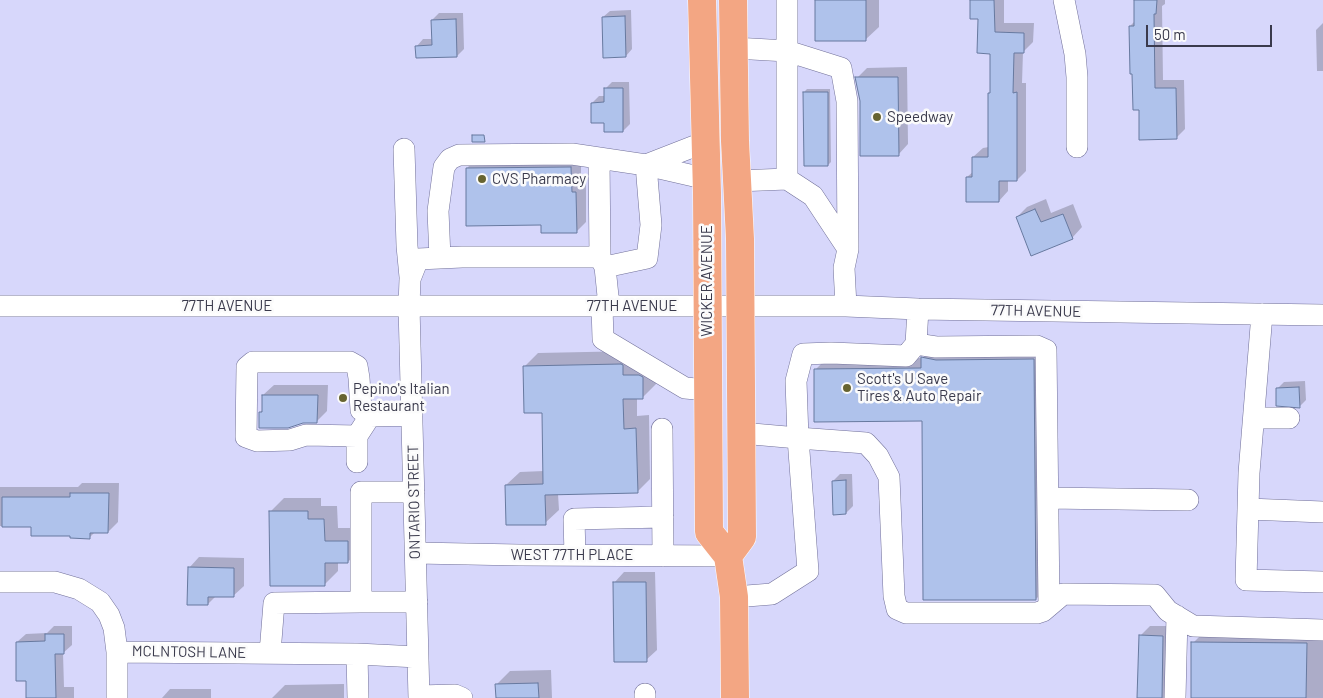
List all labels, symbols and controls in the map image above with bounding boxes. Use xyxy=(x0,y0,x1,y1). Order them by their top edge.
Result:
scale bar xyxy=(1148,15,1274,47)
text: 50 m xyxy=(1154,25,1186,43)
place label: Speedway xyxy=(887,108,953,126)
marker: Speedway xyxy=(871,111,883,123)
place label: CVS Pharmacy xyxy=(492,170,586,188)
marker: CVS Pharmacy xyxy=(476,173,488,185)
street label: WICKER AVENUE xyxy=(698,225,716,337)
street label: 77TH AVENUE xyxy=(182,297,272,315)
street label: 77TH AVENUE xyxy=(587,297,677,315)
street label: 77TH AVENUE xyxy=(991,301,1081,321)
place label: Scott's U Save Tires & Auto Repair xyxy=(857,370,981,405)
place label: Pepino's Italian Restaurant xyxy=(353,380,450,415)
marker: Scott's U Save Tires & Auto Repair xyxy=(841,382,853,394)
marker: Pepino's Italian Restaurant xyxy=(337,392,349,404)
street label: ONTARIO STREET xyxy=(404,445,424,559)
street label: WEST 77TH PLACE xyxy=(511,546,633,564)
street label: MCLNTOSH LANE xyxy=(132,642,246,662)

